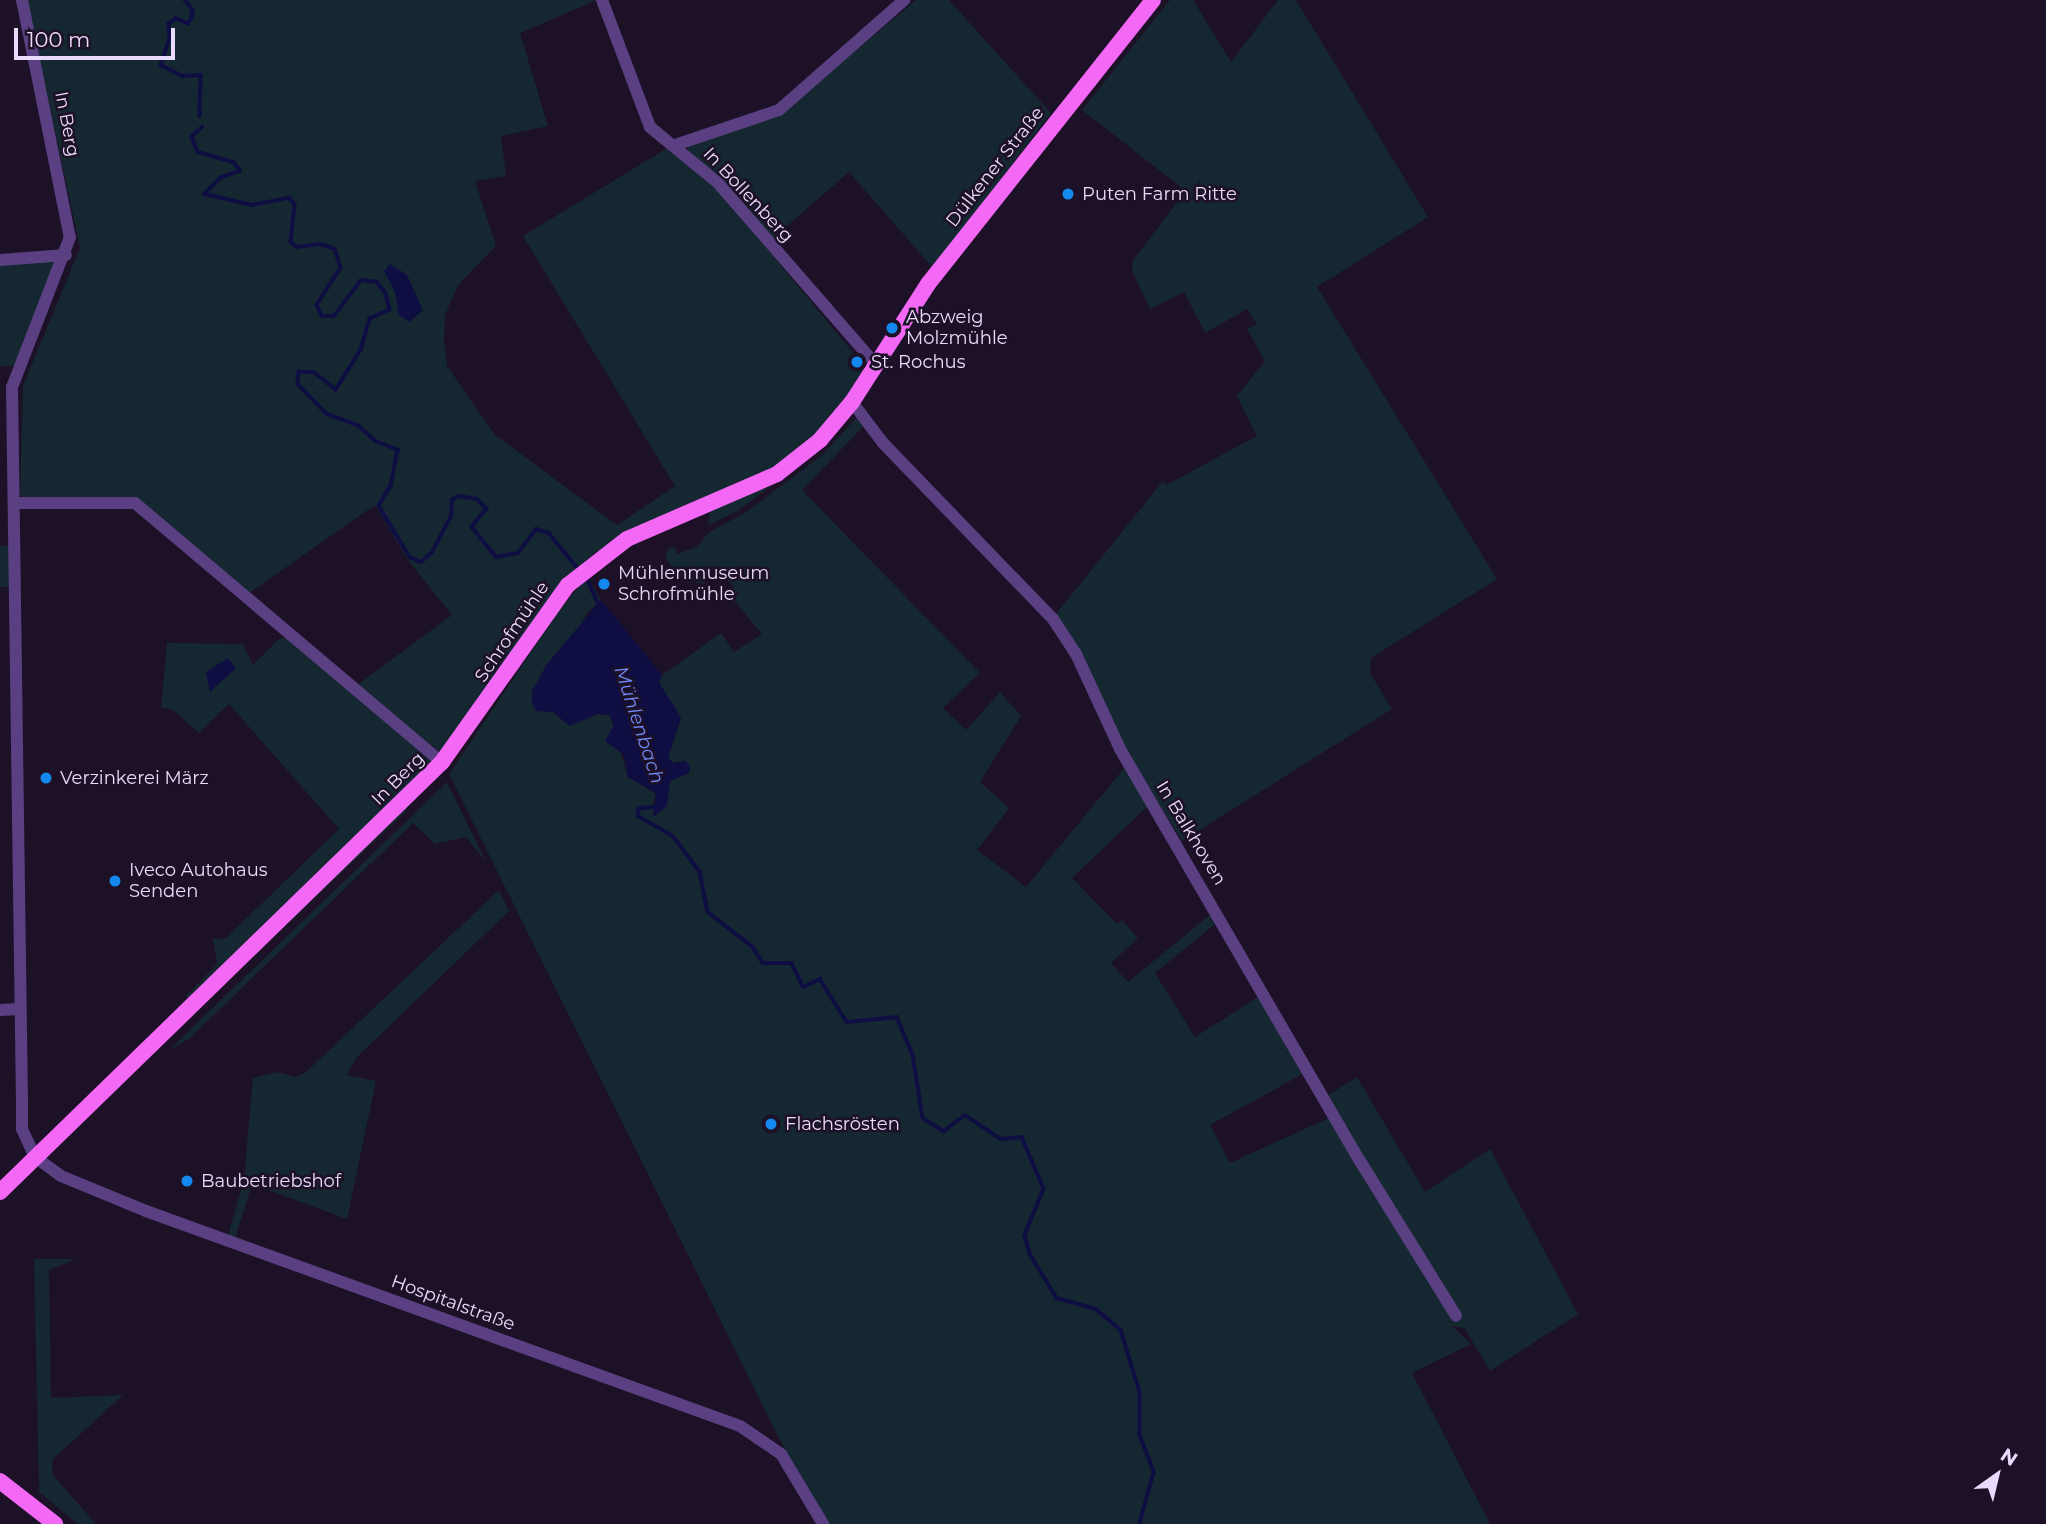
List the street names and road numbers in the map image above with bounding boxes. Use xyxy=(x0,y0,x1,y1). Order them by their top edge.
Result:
street label: In Berg xyxy=(50,90,84,158)
street label: Dülkener Straße xyxy=(941,103,1049,231)
street label: In Bollenberg xyxy=(698,143,798,247)
street label: Schrofmühle xyxy=(470,578,554,686)
street label: In Berg xyxy=(367,748,429,810)
street label: In Balkhoven xyxy=(1151,777,1231,889)
street label: Hospitalstraße xyxy=(388,1271,518,1335)

